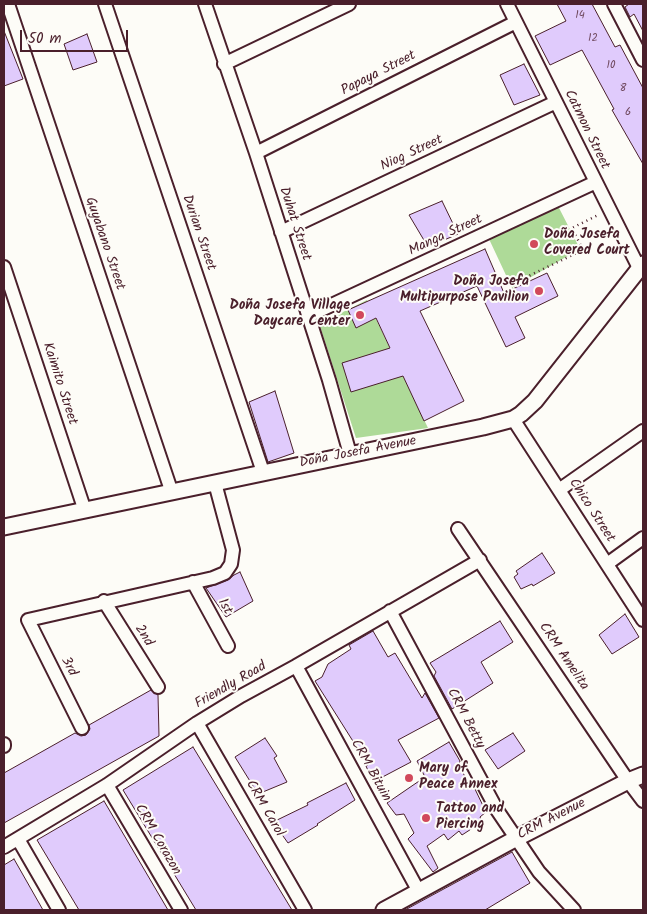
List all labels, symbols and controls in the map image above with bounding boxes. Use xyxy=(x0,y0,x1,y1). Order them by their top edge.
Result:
house number: 14 xyxy=(575,9,585,23)
scale bar xyxy=(22,20,130,52)
text: 50 m xyxy=(28,27,62,51)
house number: 12 xyxy=(588,32,598,46)
street label: Papaya Street xyxy=(339,48,419,100)
house number: 10 xyxy=(607,59,615,73)
house number: 8 xyxy=(620,82,626,96)
street label: Catmon Street xyxy=(560,87,612,173)
house number: 6 xyxy=(625,106,631,120)
street label: Niog Street xyxy=(378,132,446,176)
street label: Duhat Street xyxy=(274,185,314,263)
street label: Durian Street xyxy=(177,193,219,273)
street label: Guyabano Street xyxy=(80,195,128,293)
street label: Manga Street xyxy=(406,212,486,260)
place label: Doña Josefa Covered Court xyxy=(544,228,630,260)
marker: Doña Josefa Covered Court xyxy=(528,238,540,250)
place label: Doña Josefa Multipurpose Pavilion xyxy=(400,275,529,308)
marker: Doña Josefa Multipurpose Pavilion xyxy=(533,285,545,297)
place label: Doña Josefa Village Daycare Center xyxy=(230,299,350,332)
marker: Doña Josefa Village Daycare Center xyxy=(354,309,366,321)
street label: Kaimito Street xyxy=(38,341,80,427)
street label: Doña Josefa Avenue xyxy=(298,433,418,473)
street label: Chico Street xyxy=(564,476,618,546)
street label: 1st xyxy=(213,596,235,618)
street label: CRM Amelita xyxy=(534,620,592,694)
street label: 2nd xyxy=(130,622,156,650)
street label: 3rd xyxy=(56,654,80,680)
street label: Friendly Road xyxy=(192,659,270,713)
street label: CRM Betty xyxy=(442,686,488,752)
street label: CRM Bituin xyxy=(346,737,394,805)
place label: Mary of Peace Annex xyxy=(419,762,498,794)
marker: Mary of Peace Annex xyxy=(403,772,415,784)
street label: CRM Carol xyxy=(241,778,287,840)
street label: CRM Avenue xyxy=(515,796,589,844)
street label: CRM Corazon xyxy=(130,802,184,878)
place label: Tattoo and Piercing xyxy=(436,802,504,834)
marker: Tattoo and Piercing xyxy=(420,812,432,824)

